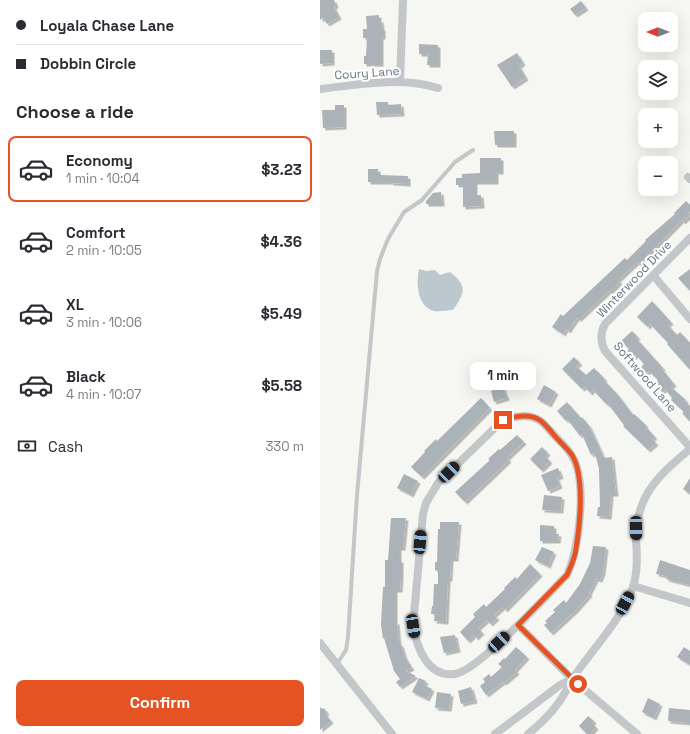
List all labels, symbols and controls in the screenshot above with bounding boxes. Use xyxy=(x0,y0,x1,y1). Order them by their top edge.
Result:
north arrow xyxy=(638,12,678,52)
map controls xyxy=(638,12,678,196)
text: Loyala Chase Lane xyxy=(40,16,174,35)
text: Dobbin Circle xyxy=(40,54,136,73)
button: layers xyxy=(638,60,678,100)
street label: Coury Lane xyxy=(334,63,400,83)
text: Choose a ride xyxy=(16,100,134,123)
button: + xyxy=(638,108,678,148)
icon: car xyxy=(18,151,54,187)
text: Economy xyxy=(66,151,133,170)
button: − xyxy=(638,156,678,196)
text: $3.23 xyxy=(261,160,302,179)
text: 1 min · 10:04 xyxy=(66,170,140,187)
icon: car xyxy=(18,223,54,259)
text: Comfort xyxy=(66,223,126,242)
text: $4.36 xyxy=(261,232,302,251)
street label: Winterwood Drive xyxy=(593,237,675,321)
text: 2 min · 10:05 xyxy=(66,242,142,259)
icon: car xyxy=(18,295,54,331)
text: XL xyxy=(66,295,84,314)
text: $5.49 xyxy=(261,304,302,323)
text: 3 min · 10:06 xyxy=(66,314,142,331)
street label: Softwood Lane xyxy=(610,338,680,416)
callout: 1 min xyxy=(470,362,536,390)
icon: car xyxy=(18,367,54,403)
text: Black xyxy=(66,367,106,386)
text: 1 min xyxy=(487,367,519,384)
text: $5.58 xyxy=(261,376,302,395)
text: 4 min · 10:07 xyxy=(66,386,141,403)
route end xyxy=(494,411,512,429)
icon: cash xyxy=(16,435,38,457)
text: Cash xyxy=(48,437,83,456)
text: 330 m xyxy=(265,438,304,455)
car xyxy=(436,459,462,485)
car xyxy=(630,516,642,540)
car xyxy=(413,530,427,554)
car xyxy=(614,590,636,616)
car xyxy=(405,613,421,639)
car xyxy=(486,629,512,655)
route start xyxy=(569,675,587,693)
button: Confirm xyxy=(16,680,304,726)

